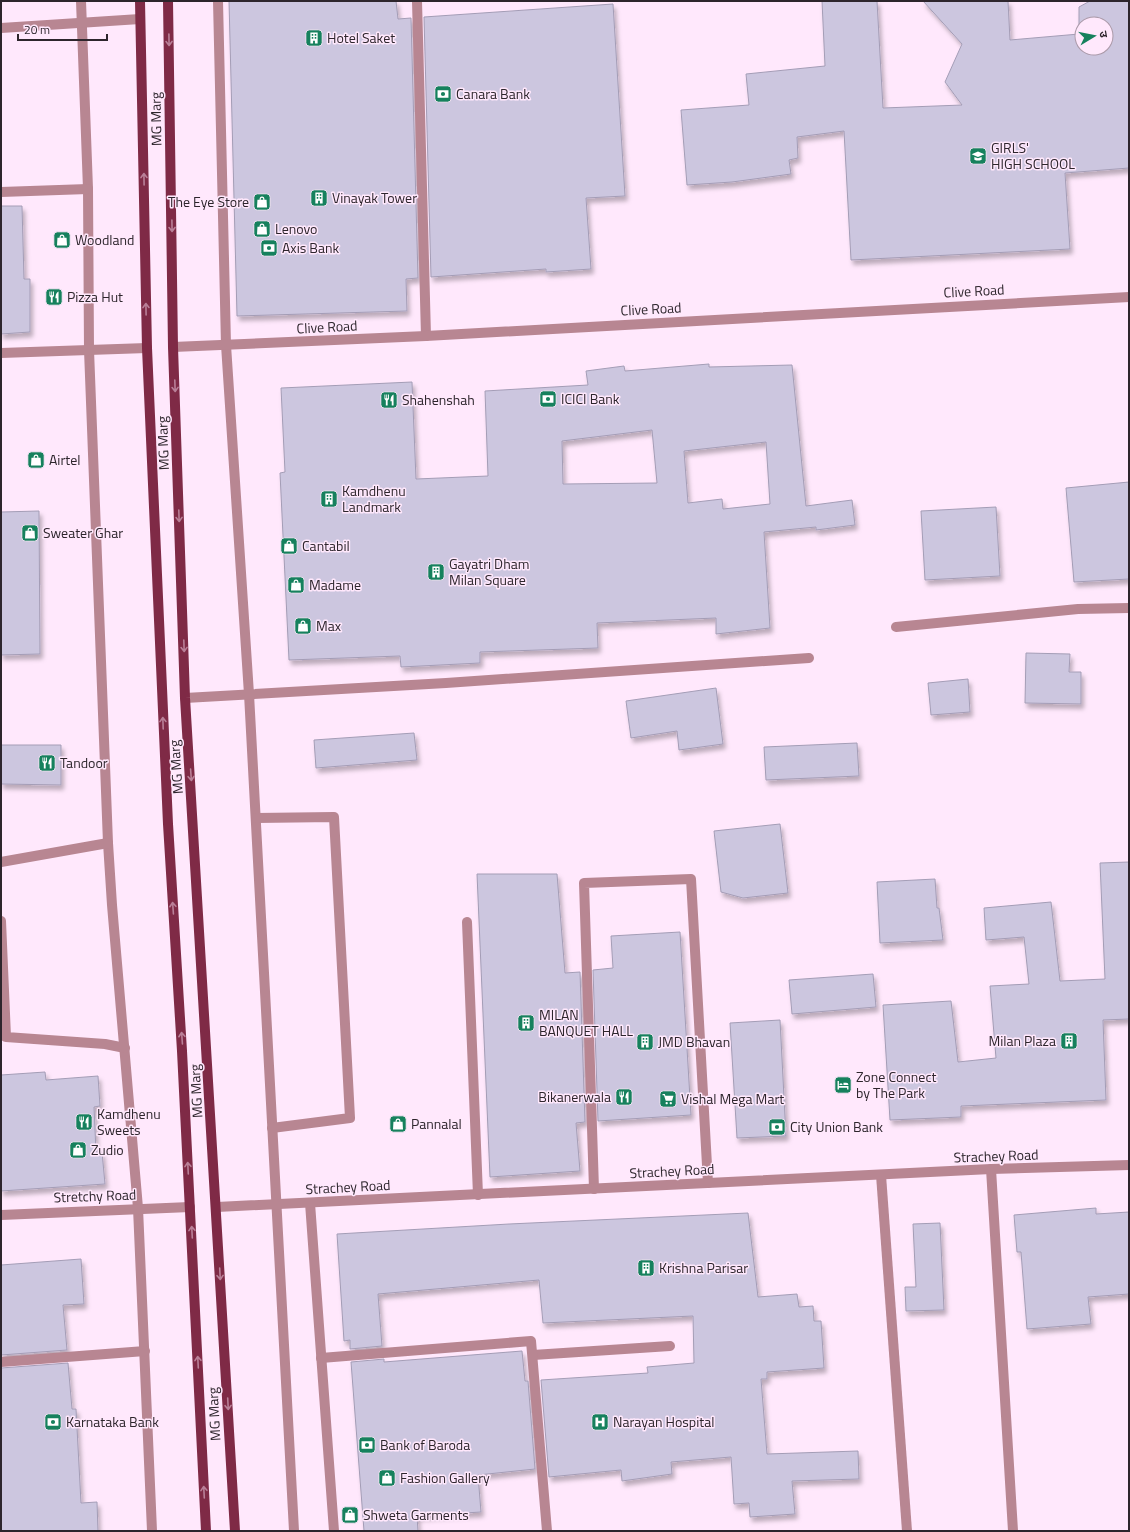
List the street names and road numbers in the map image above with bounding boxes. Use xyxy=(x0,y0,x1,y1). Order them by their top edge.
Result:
street label: MG Marg xyxy=(145,92,166,146)
street label: Clive Road xyxy=(943,278,1005,303)
street label: Clive Road xyxy=(620,296,682,321)
street label: Clive Road xyxy=(296,314,358,339)
street label: MG Marg xyxy=(151,416,174,470)
street label: MG Marg xyxy=(163,739,188,795)
street label: MG Marg xyxy=(184,1063,207,1119)
street label: Strachey Road xyxy=(953,1144,1039,1167)
street label: Strachey Road xyxy=(629,1158,715,1183)
street label: Strachey Road xyxy=(305,1174,391,1199)
street label: Stretchy Road xyxy=(53,1184,137,1207)
street label: MG Marg xyxy=(202,1386,225,1442)

